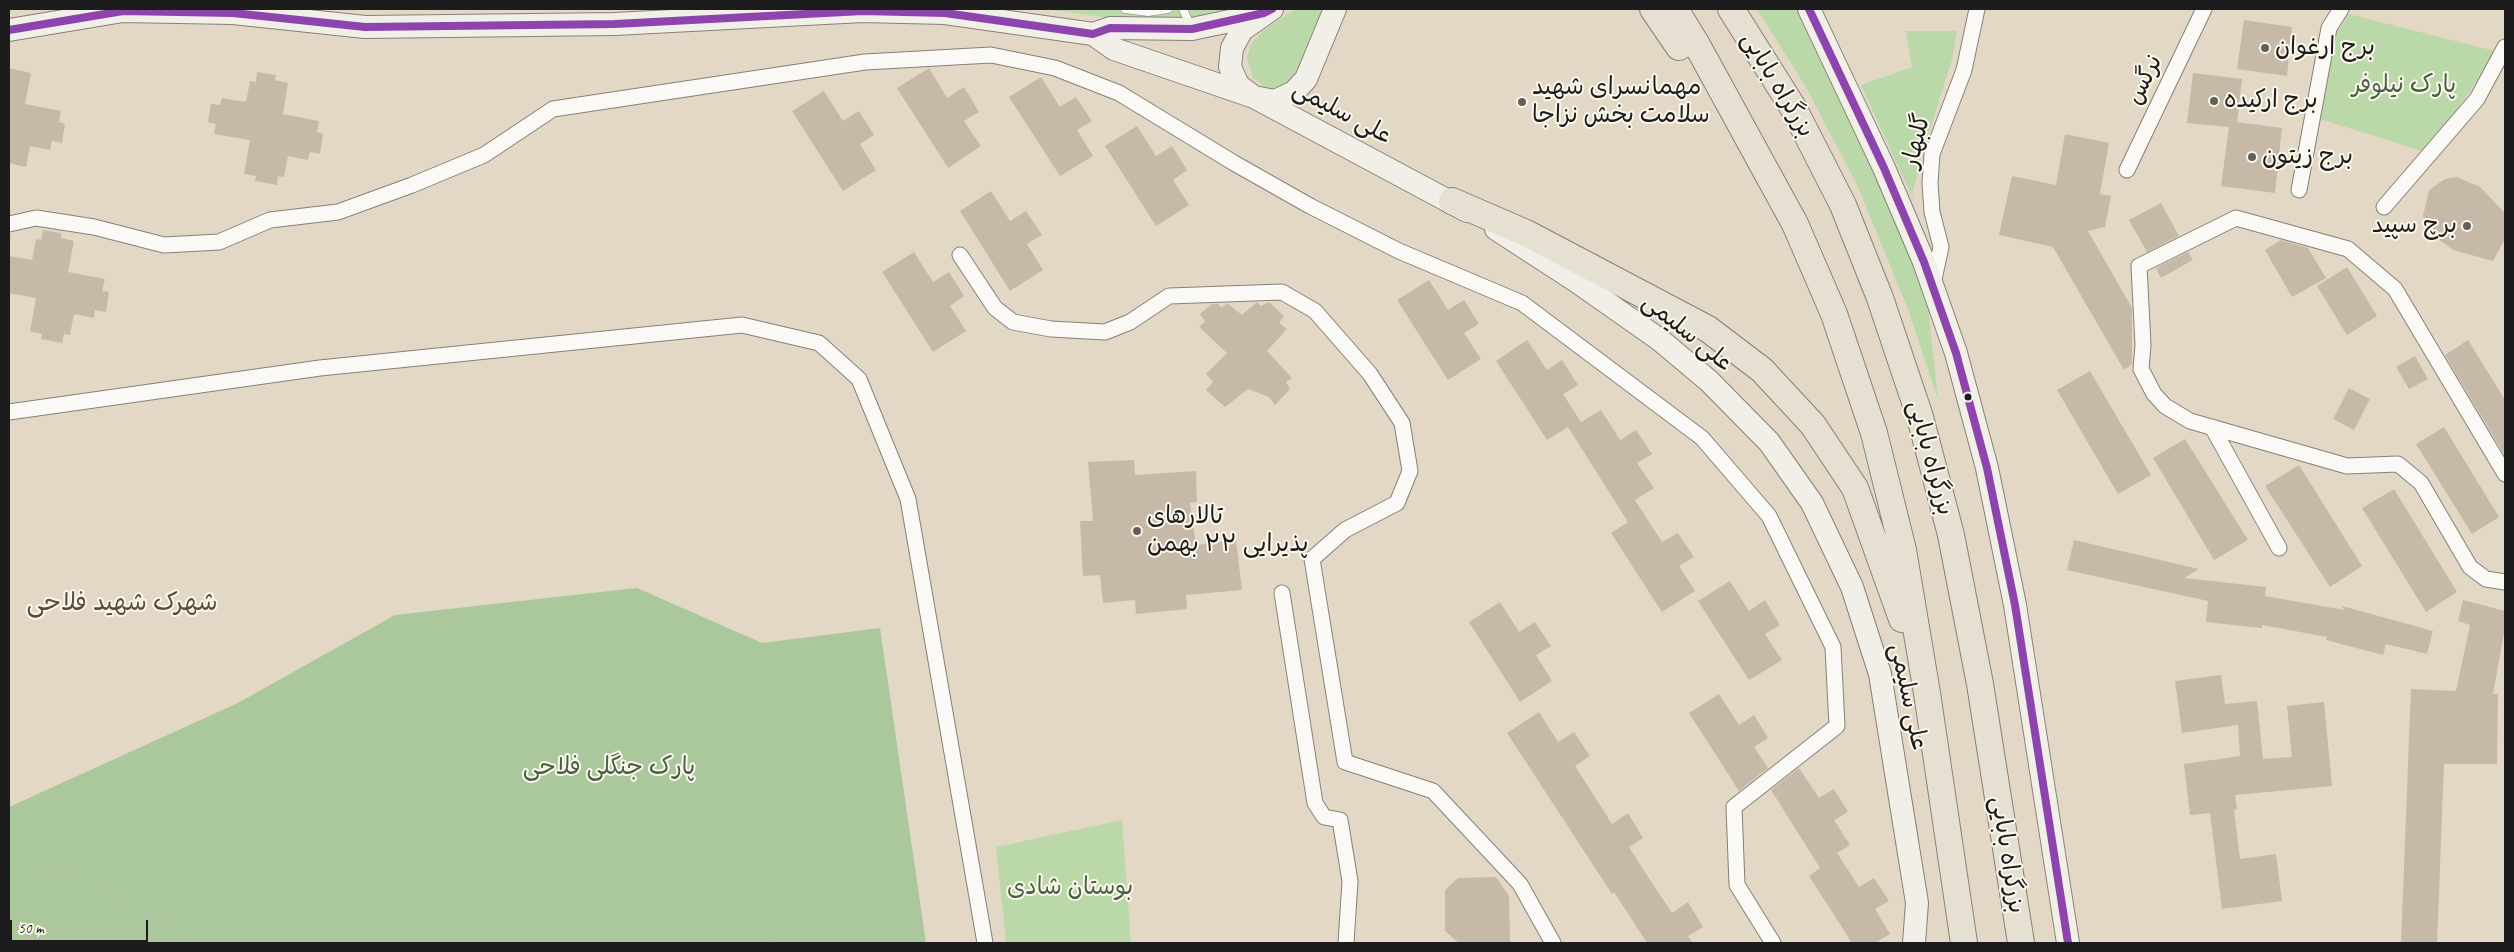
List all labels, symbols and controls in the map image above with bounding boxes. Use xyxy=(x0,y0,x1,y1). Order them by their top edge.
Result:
street label: بزرگراه بابایی xyxy=(1734,27,1820,143)
place label: برج ارغوان xyxy=(2275,34,2375,62)
marker: برج ارغوان xyxy=(2259,42,2271,54)
street label: نرگس xyxy=(2121,50,2169,110)
park label: پارک نیلوفر xyxy=(2352,72,2456,100)
place label: مهمانسرای شهید سلامت بخش نزاجا xyxy=(1532,74,1710,130)
street label: علی سلیمی xyxy=(1288,75,1396,151)
place label: برج ارکیده xyxy=(2224,87,2318,115)
marker: برج ارکیده xyxy=(2208,95,2220,107)
marker: مهمانسرای شهید سلامت بخش نزاجا xyxy=(1516,96,1528,108)
street label: گلبهار xyxy=(1896,111,1938,171)
place label: برج زیتون xyxy=(2262,143,2353,171)
marker: برج زیتون xyxy=(2246,151,2258,163)
place label: برچ سپید xyxy=(2372,212,2457,240)
marker: برچ سپید xyxy=(2461,220,2473,232)
street label: علی سلیمی xyxy=(1636,288,1738,378)
unlabelled marker xyxy=(1963,392,1973,402)
street label: بزرگراه بابایی xyxy=(1901,397,1959,519)
place label: تالارهای پذیرایی ۲۲ بهمن xyxy=(1147,503,1308,559)
marker: تالارهای پذیرایی ۲۲ بهمن xyxy=(1131,525,1143,537)
district label: شهرک شهید فلاحی xyxy=(27,588,217,618)
street label: علی سلیمی xyxy=(1883,641,1933,753)
park label: پارک جنگلی فلاحی xyxy=(523,754,695,782)
street label: بزرگراه بابایی xyxy=(1984,794,2030,916)
park label: بوستان شادی xyxy=(1007,874,1133,902)
scale bar xyxy=(12,910,150,942)
text: 50 m xyxy=(18,919,44,938)

